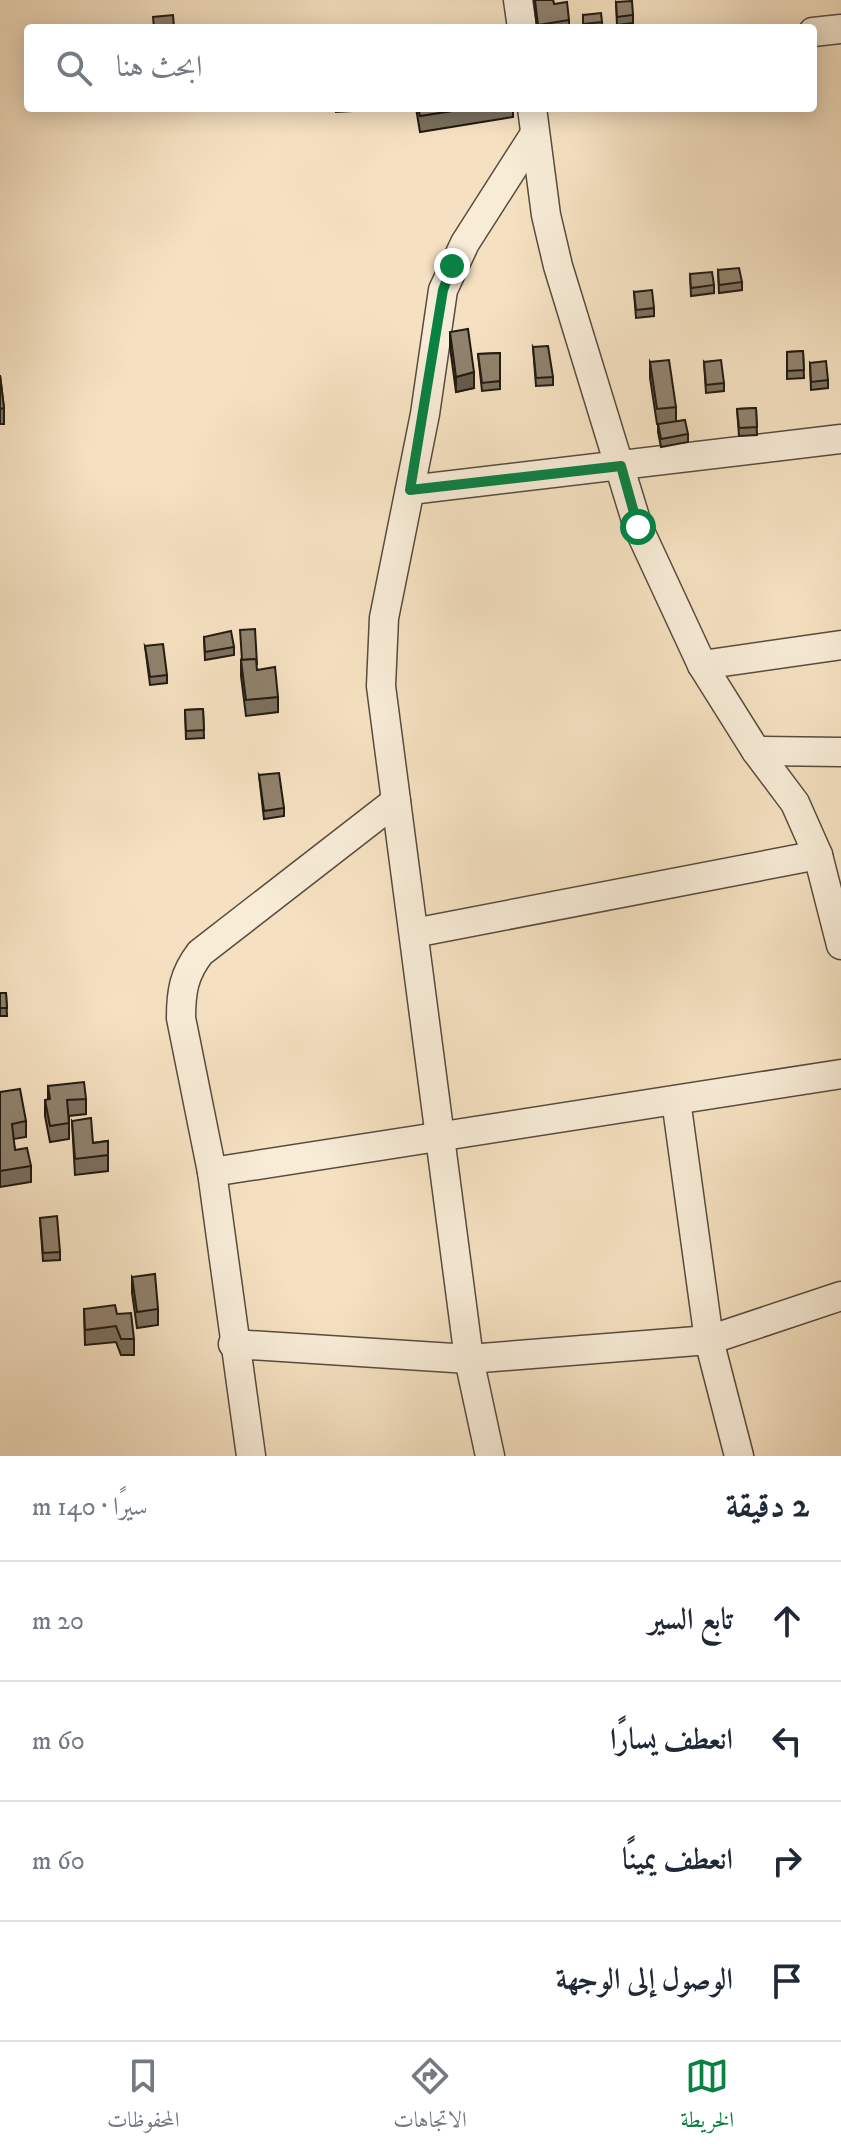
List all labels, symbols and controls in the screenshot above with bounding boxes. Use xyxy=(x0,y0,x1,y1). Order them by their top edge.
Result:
search box xyxy=(24,24,817,112)
icon: search xyxy=(52,46,96,90)
text: ابحث هنا xyxy=(116,49,202,86)
route end xyxy=(434,248,470,284)
route start xyxy=(620,509,656,545)
text: 2 دقيقة xyxy=(726,1485,809,1527)
text: سيرًا · 140 m xyxy=(32,1491,148,1524)
icon: ahead xyxy=(765,1599,809,1643)
text: تابع السير xyxy=(648,1602,733,1639)
text: 20 m xyxy=(32,1605,84,1638)
icon: left xyxy=(765,1719,809,1763)
text: انعطف يسارًا xyxy=(610,1722,733,1759)
text: 60 m xyxy=(32,1725,85,1758)
icon: right xyxy=(765,1839,809,1883)
text: انعطف يمينًا xyxy=(622,1842,733,1879)
text: 60 m xyxy=(32,1845,85,1878)
icon: arrive xyxy=(765,1959,809,2003)
text: الوصول إلى الوجهة xyxy=(556,1962,733,1999)
tab: المحفوظات xyxy=(107,2054,179,2141)
tab: الاتجاهات xyxy=(393,2054,467,2141)
tab: الخريطة xyxy=(681,2054,734,2141)

